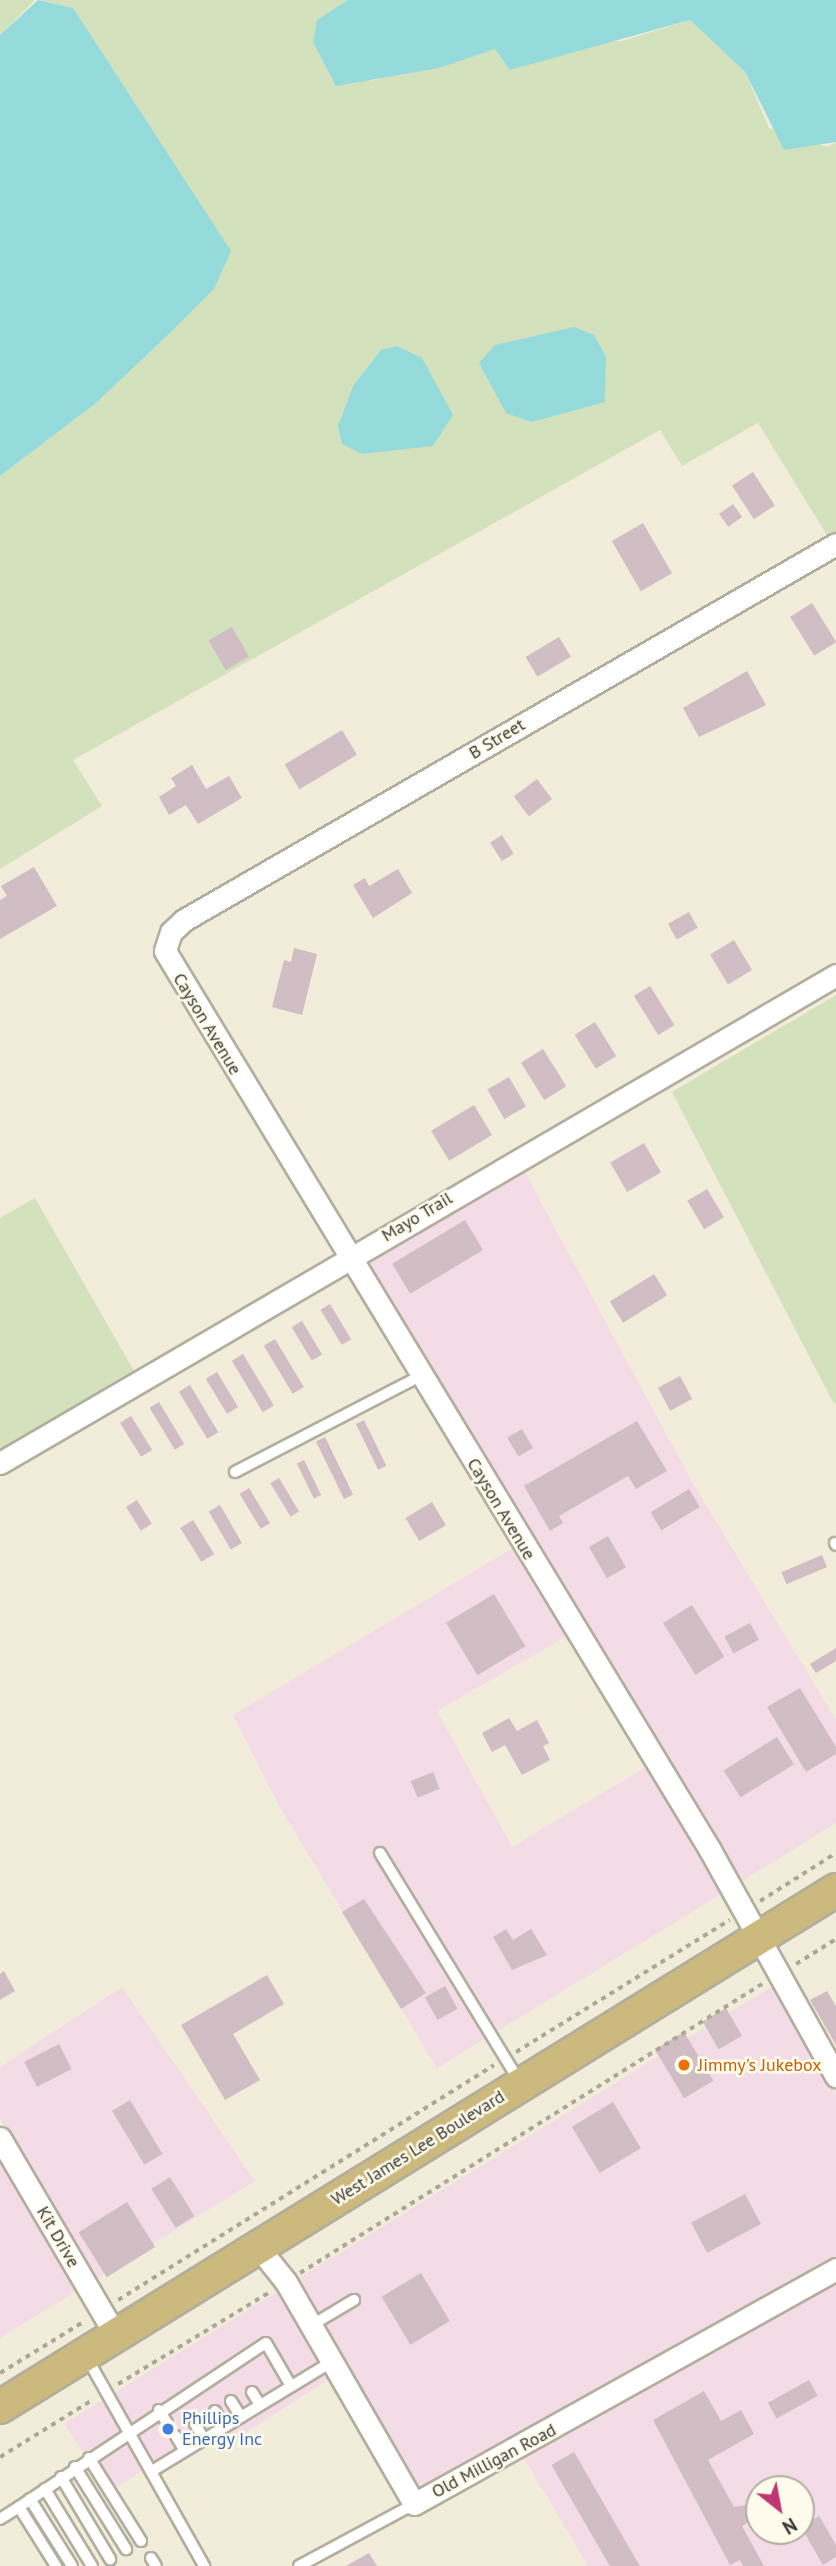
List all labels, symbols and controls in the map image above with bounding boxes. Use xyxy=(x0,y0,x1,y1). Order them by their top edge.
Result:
street label: B Street xyxy=(465,714,529,764)
street label: Cayson Avenue xyxy=(168,969,246,1079)
street label: Mayo Trail xyxy=(378,1187,456,1247)
street label: Cayson Avenue xyxy=(462,1454,540,1564)
place label: Jimmy's Jukebox xyxy=(698,2054,822,2076)
marker: Jimmy's Jukebox xyxy=(676,2057,692,2073)
street label: West James Lee Boulevard xyxy=(327,2086,509,2210)
street label: Kit Drive xyxy=(32,2203,84,2271)
place label: Phillips Energy Inc xyxy=(182,2408,263,2450)
street label: Old Milligan Road xyxy=(428,2419,560,2503)
marker: Phillips Energy Inc xyxy=(160,2421,176,2437)
north arrow xyxy=(745,2475,815,2545)
text: N xyxy=(778,2513,801,2540)

